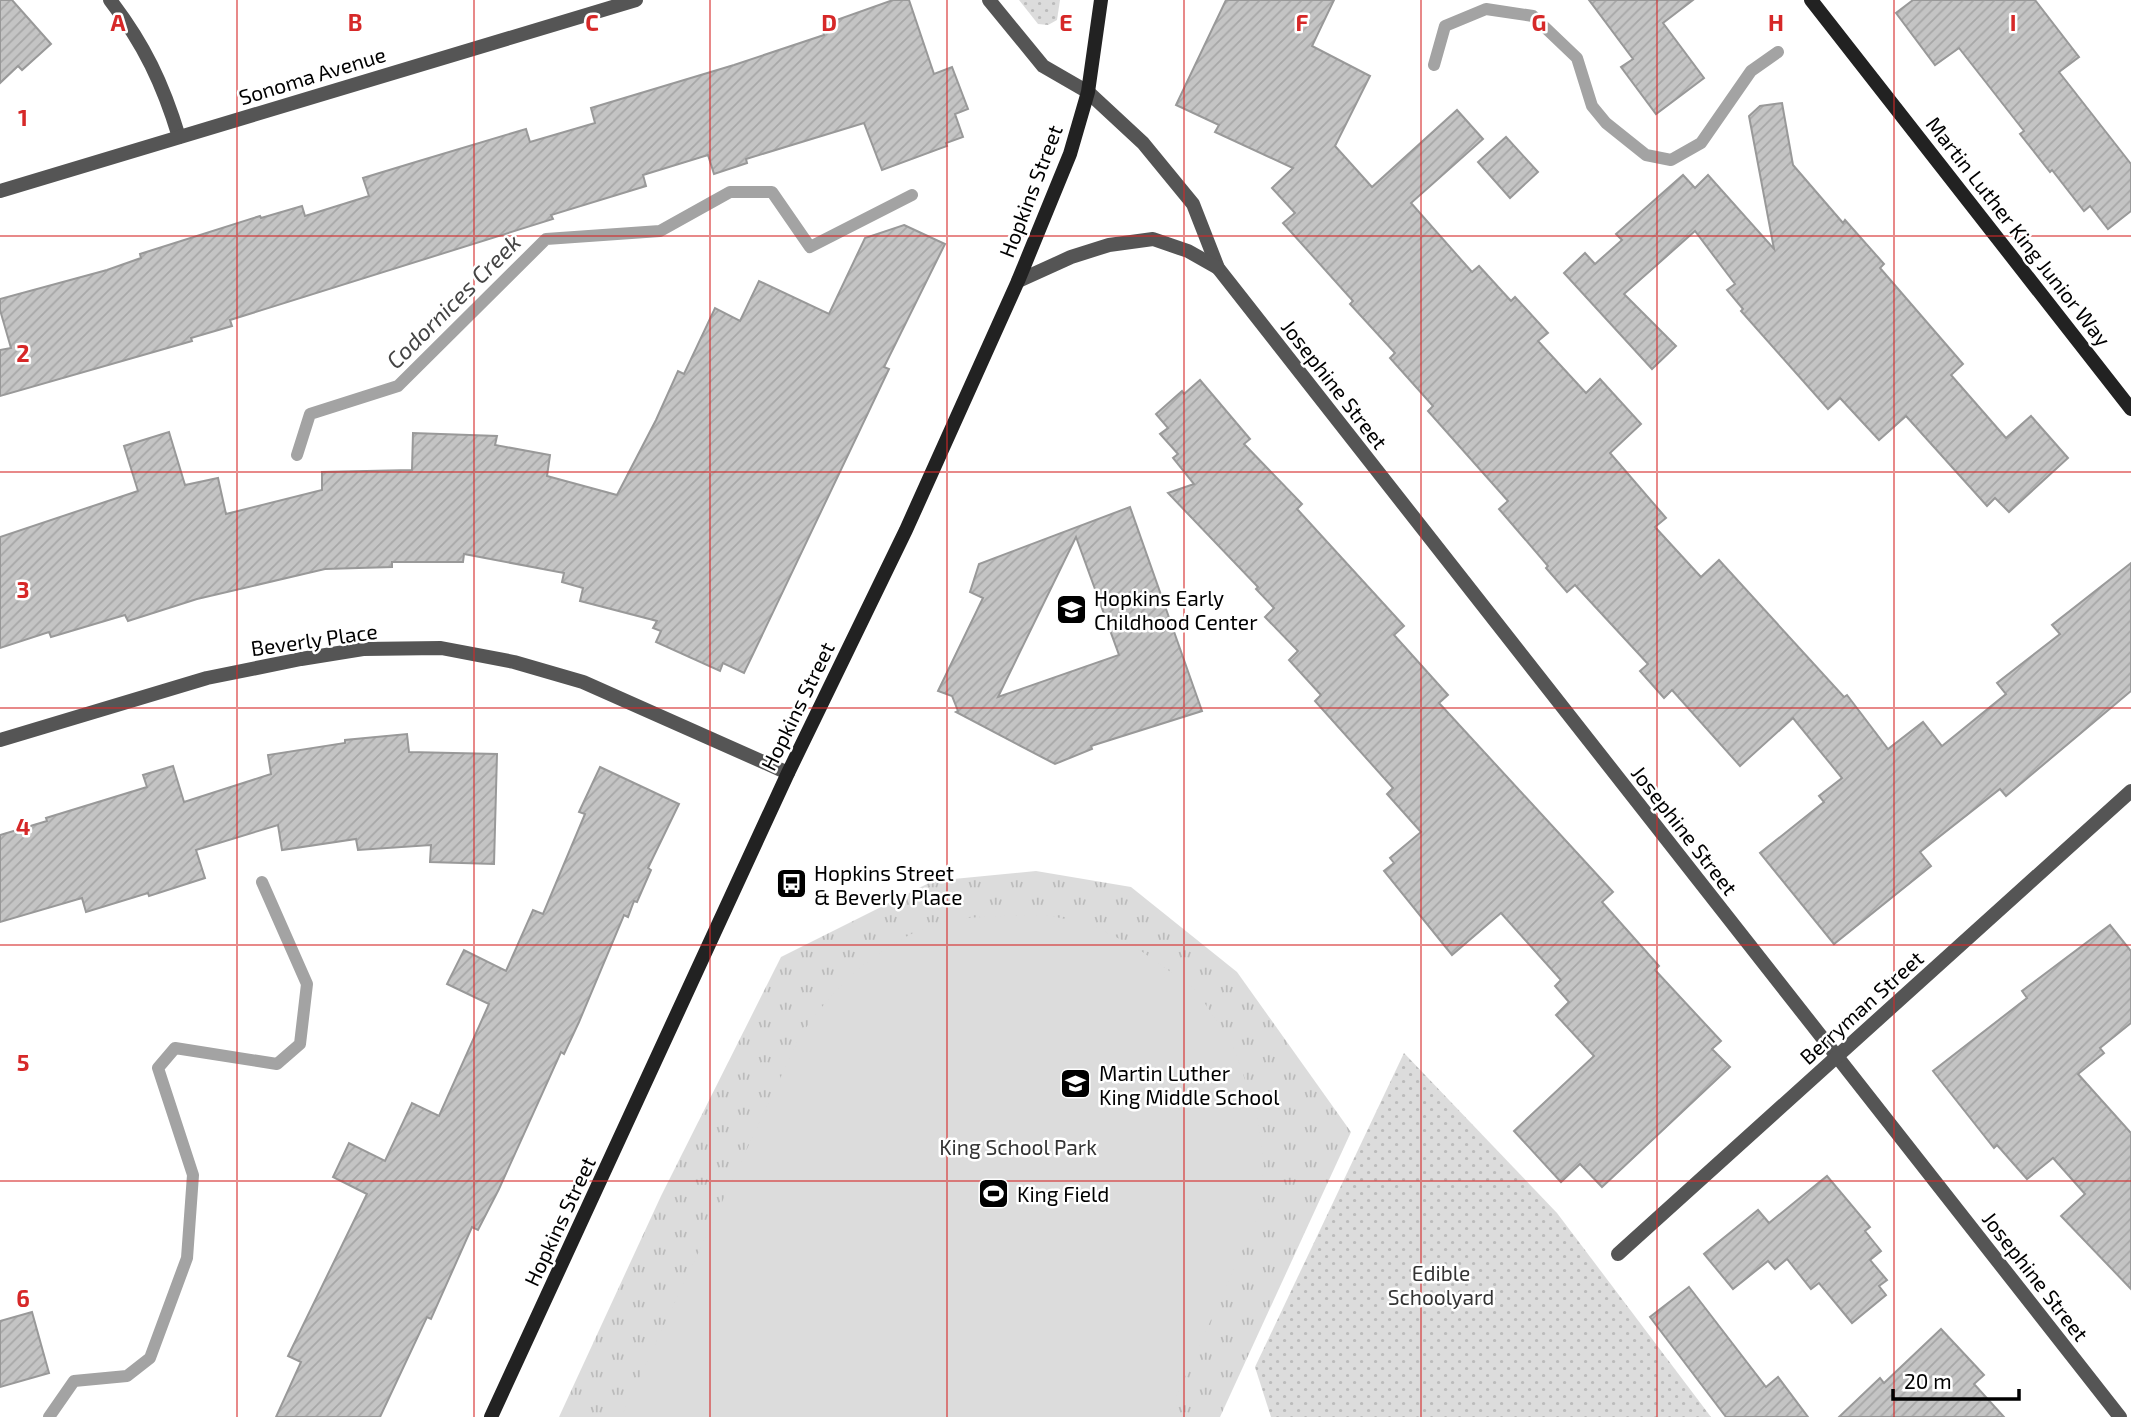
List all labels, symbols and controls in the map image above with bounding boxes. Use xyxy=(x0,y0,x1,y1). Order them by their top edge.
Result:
text: A xyxy=(110,8,126,36)
text: B xyxy=(348,8,362,36)
text: C xyxy=(585,8,599,36)
text: D xyxy=(821,8,837,36)
text: E xyxy=(1059,8,1073,36)
text: F xyxy=(1296,8,1309,36)
text: G xyxy=(1532,8,1546,36)
text: H xyxy=(1768,8,1784,36)
text: I xyxy=(2010,8,2016,36)
street label: Sonoma Avenue xyxy=(236,41,388,109)
text: 1 xyxy=(18,103,28,131)
street label: Martin Luther King Junior Way xyxy=(1922,111,2116,351)
street label: Hopkins Street xyxy=(993,121,1067,261)
water label: Codornices Creek xyxy=(380,228,526,374)
street label: Josephine Street xyxy=(1277,314,1393,454)
text: 2 xyxy=(16,339,30,367)
text: 3 xyxy=(16,575,30,603)
place label: Hopkins Early Childhood Center xyxy=(1094,585,1258,634)
school or university icon: Hopkins Early Childhood Center xyxy=(1054,592,1088,626)
street label: Beverly Place xyxy=(249,618,379,660)
street label: Hopkins Street xyxy=(755,638,839,774)
street label: Josephine Street xyxy=(1627,760,1743,900)
text: 4 xyxy=(16,812,30,840)
place label: Hopkins Street & Beverly Place xyxy=(814,860,962,909)
bus stop icon: Hopkins Street & Beverly Place xyxy=(774,867,808,901)
street label: Berryman Street xyxy=(1794,945,1928,1069)
text: 5 xyxy=(17,1048,29,1076)
place label: Martin Luther King Middle School xyxy=(1099,1060,1280,1109)
school or university icon: Martin Luther King Middle School xyxy=(1059,1067,1093,1101)
park label: King School Park xyxy=(939,1134,1097,1159)
street label: Hopkins Street xyxy=(518,1152,600,1290)
sports icon: King Field xyxy=(977,1176,1011,1210)
place label: King Field xyxy=(1017,1181,1109,1206)
street label: Josephine Street xyxy=(1978,1206,2094,1346)
park label: Edible Schoolyard xyxy=(1388,1260,1494,1309)
text: 6 xyxy=(16,1284,30,1312)
scale bar xyxy=(1893,1358,2019,1402)
text: 20 m xyxy=(1904,1368,1952,1393)

